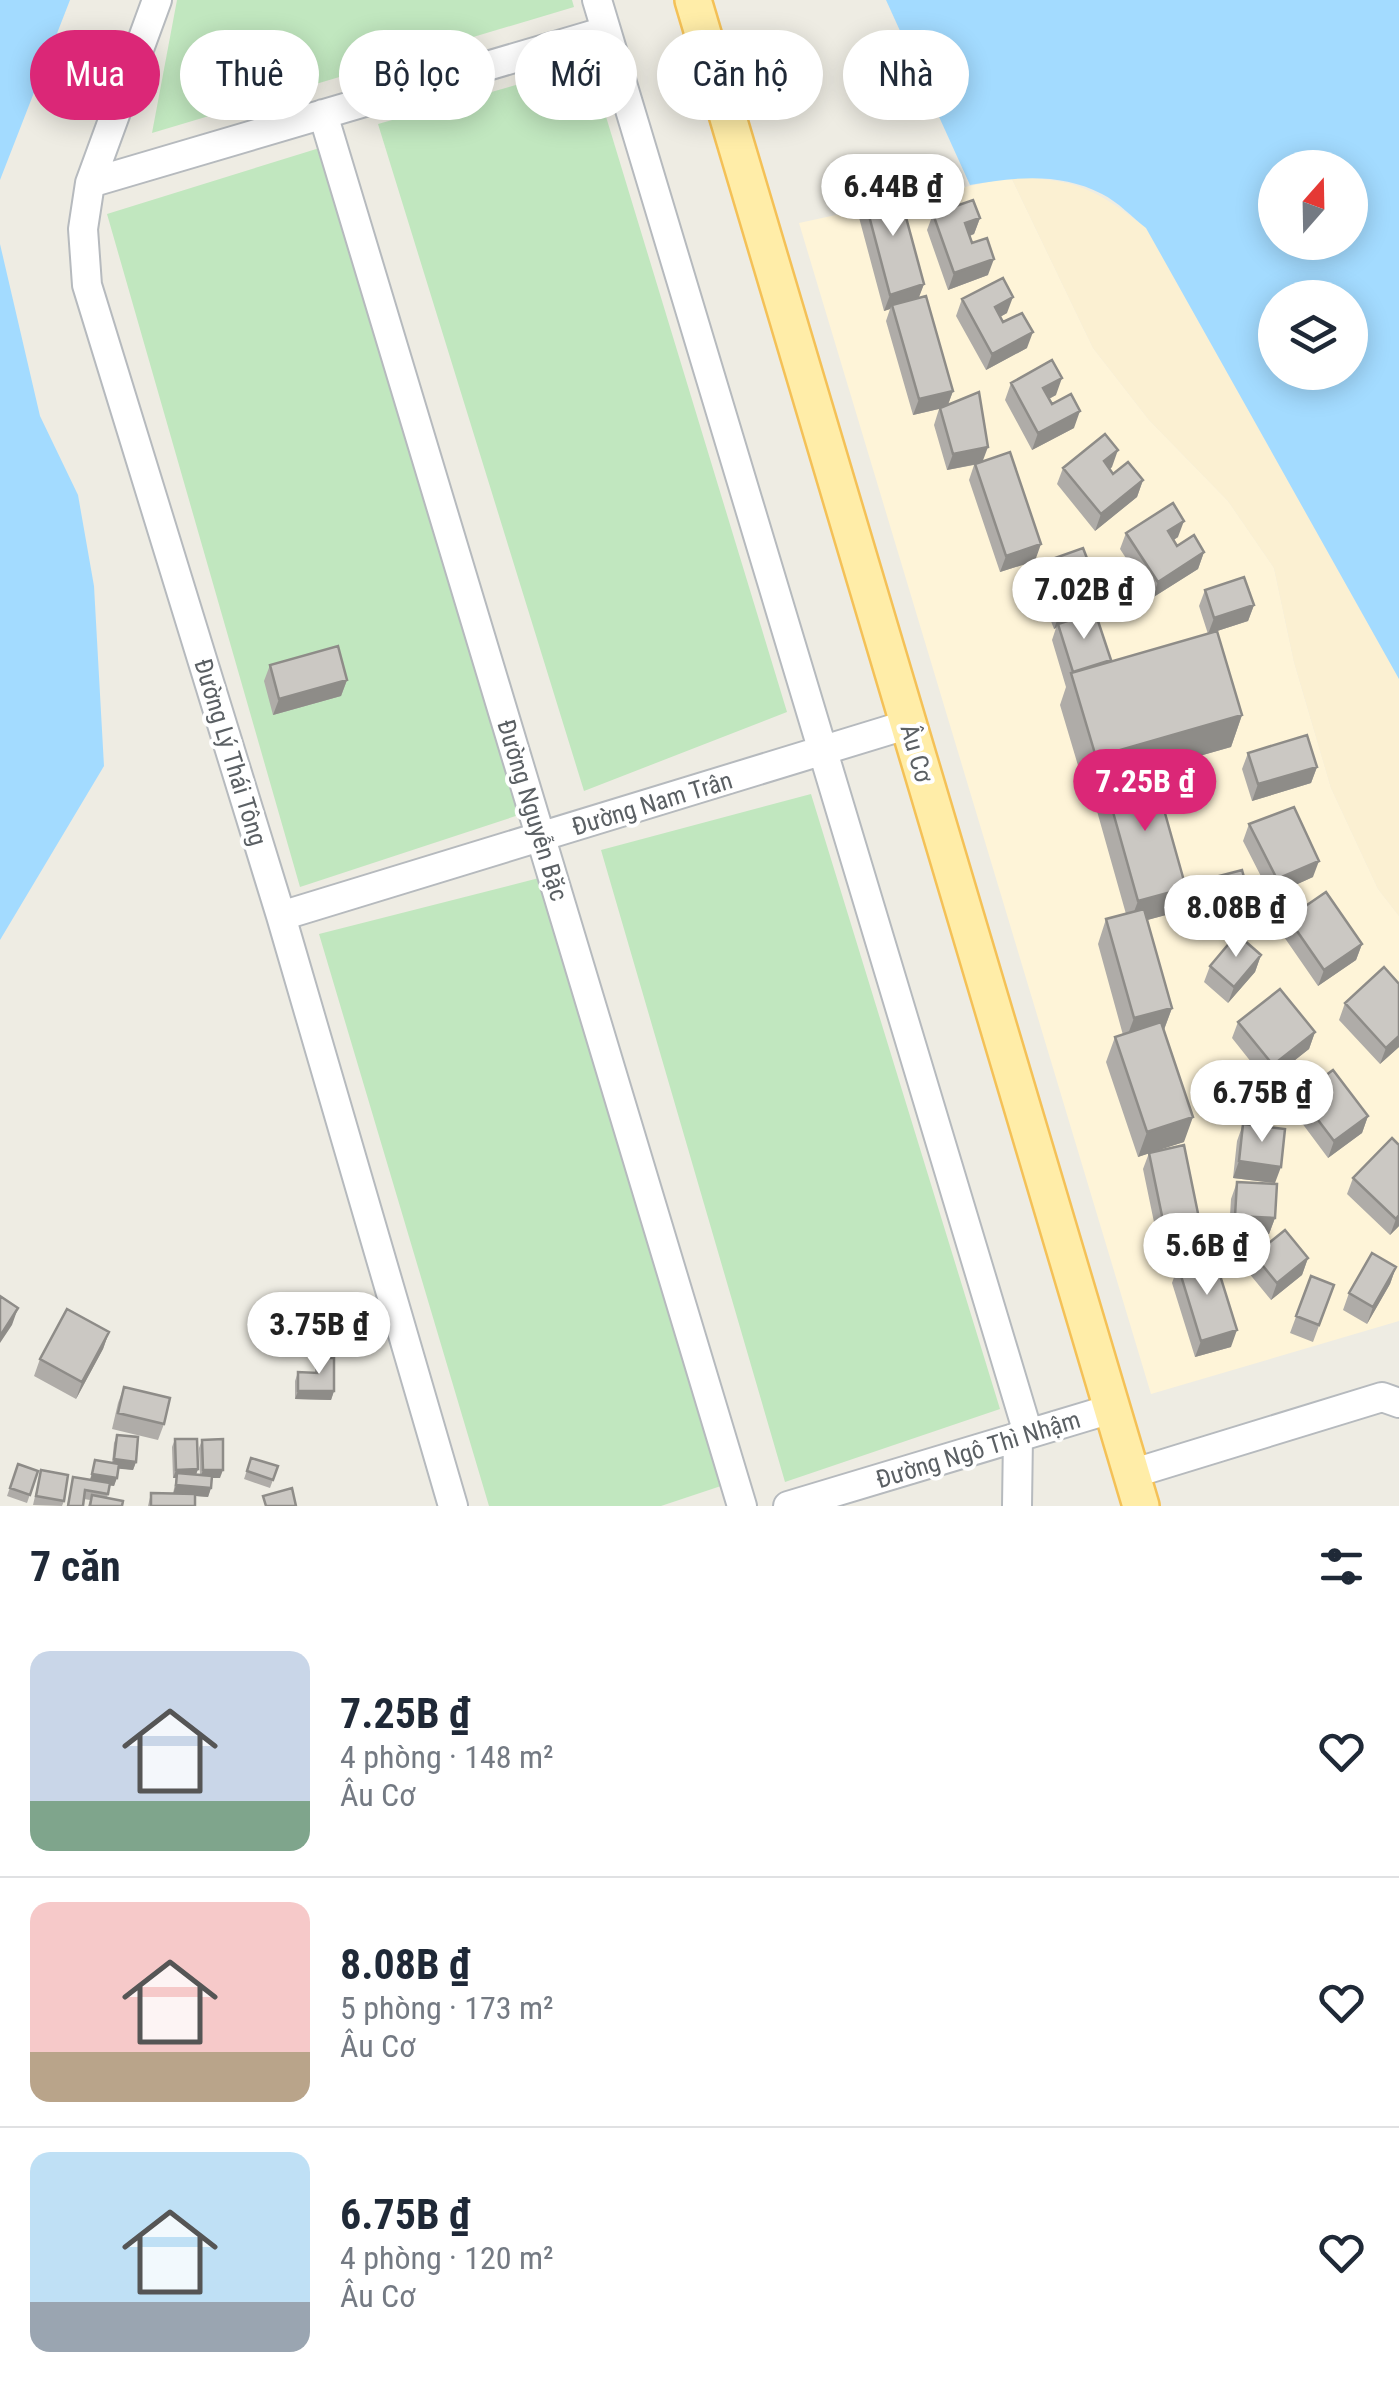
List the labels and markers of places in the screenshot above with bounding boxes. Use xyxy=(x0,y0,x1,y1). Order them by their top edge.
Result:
pin: 6.44B ₫ xyxy=(801,154,985,239)
pin: 7.02B ₫ xyxy=(992,557,1176,642)
pin: 7.25B ₫ xyxy=(1053,749,1237,834)
pin: 8.08B ₫ xyxy=(1144,875,1328,960)
pin: 6.75B ₫ xyxy=(1170,1060,1354,1145)
pin: 5.6B ₫ xyxy=(1126,1213,1288,1298)
pin: 3.75B ₫ xyxy=(227,1292,411,1377)

